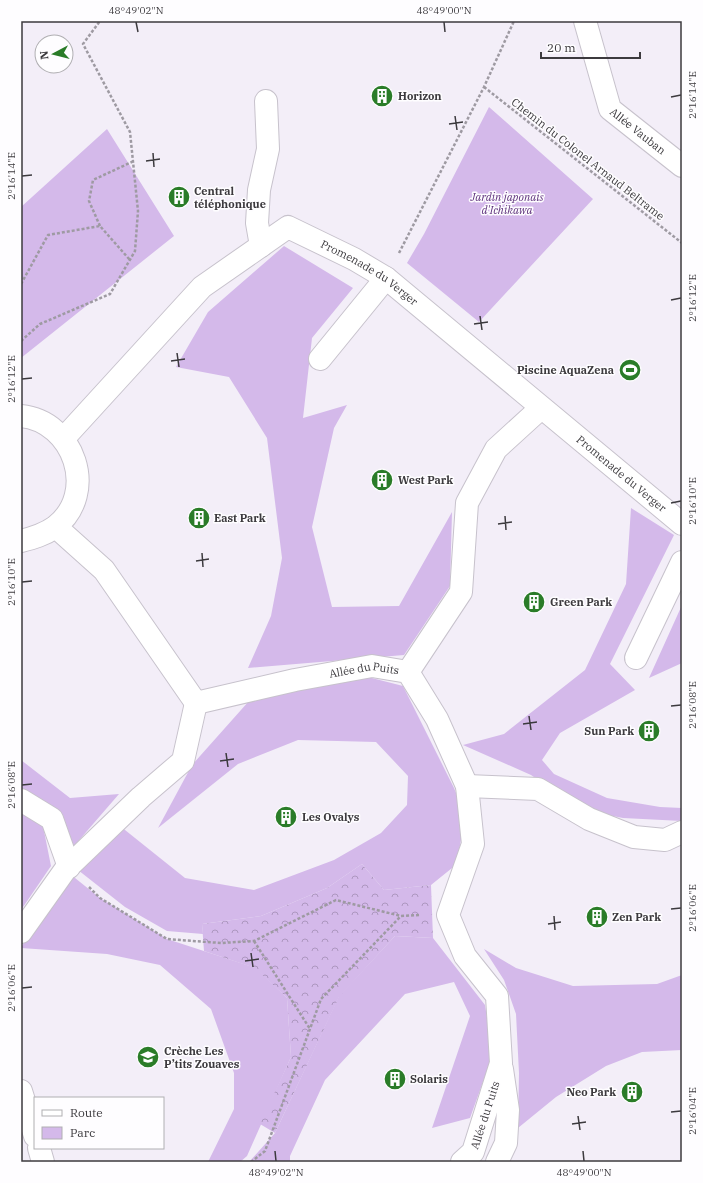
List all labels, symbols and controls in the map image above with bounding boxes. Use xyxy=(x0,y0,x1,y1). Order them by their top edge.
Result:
text: 48°49'02"N xyxy=(109,4,164,17)
text: 48°49'00"N xyxy=(417,4,472,17)
north arrow xyxy=(34,34,74,74)
scale bar xyxy=(541,34,640,60)
text: 20 m xyxy=(547,40,576,55)
text: N xyxy=(37,50,52,60)
text: 2°16'14"E xyxy=(686,71,699,119)
building icon: Horizon xyxy=(369,83,395,109)
place label: Horizon xyxy=(398,89,442,103)
street label: Chemin du Colonel Arnaud Beltrame xyxy=(509,95,667,223)
street label: Allée Vauban xyxy=(607,105,669,157)
text: 2°16'14"E xyxy=(5,152,18,200)
building icon: Central téléphonique xyxy=(166,184,192,210)
place label: Central téléphonique xyxy=(194,184,266,211)
park label: Jardin japonais d'Ichikawa xyxy=(469,190,544,217)
street label: Promenade du Verger xyxy=(318,237,421,309)
text: 2°16'12"E xyxy=(686,274,699,322)
text: 2°16'12"E xyxy=(5,355,18,403)
sports icon: Piscine AquaZena xyxy=(617,357,643,383)
place label: Piscine AquaZena xyxy=(517,363,614,377)
street label: Promenade du Verger xyxy=(574,432,669,515)
building icon: West Park xyxy=(369,467,395,493)
place label: West Park xyxy=(398,473,453,487)
text: 2°16'10"E xyxy=(686,477,699,525)
building icon: East Park xyxy=(186,505,212,531)
place label: East Park xyxy=(214,511,266,525)
text: 2°16'10"E xyxy=(5,558,18,606)
building icon: Green Park xyxy=(521,589,547,615)
place label: Green Park xyxy=(550,595,612,609)
street label: Allée du Puits xyxy=(328,659,400,681)
text: 2°16'08"E xyxy=(686,681,699,729)
building icon: Sun Park xyxy=(636,718,662,744)
place label: Sun Park xyxy=(584,724,634,738)
text: 2°16'08"E xyxy=(5,761,18,809)
building icon: Les Ovalys xyxy=(273,804,299,830)
place label: Les Ovalys xyxy=(302,810,360,824)
text: 2°16'06"E xyxy=(686,884,699,932)
building icon: Zen Park xyxy=(584,904,610,930)
place label: Zen Park xyxy=(612,910,661,924)
text: 2°16'06"E xyxy=(5,964,18,1012)
school or university icon: Crèche Les P’tits Zouaves xyxy=(135,1044,161,1070)
place label: Crèche Les P’tits Zouaves xyxy=(164,1044,240,1071)
building icon: Solaris xyxy=(382,1066,408,1092)
place label: Solaris xyxy=(410,1072,448,1086)
street label: Allée du Puits xyxy=(467,1079,503,1151)
building icon: Neo Park xyxy=(619,1079,645,1105)
place label: Neo Park xyxy=(566,1085,616,1099)
text: 2°16'04"E xyxy=(686,1087,699,1135)
legend xyxy=(34,1097,164,1149)
text: Route xyxy=(70,1105,103,1120)
text: Parc xyxy=(70,1125,95,1140)
text: 48°49'02"N xyxy=(249,1166,304,1179)
text: 48°49'00"N xyxy=(557,1166,612,1179)

